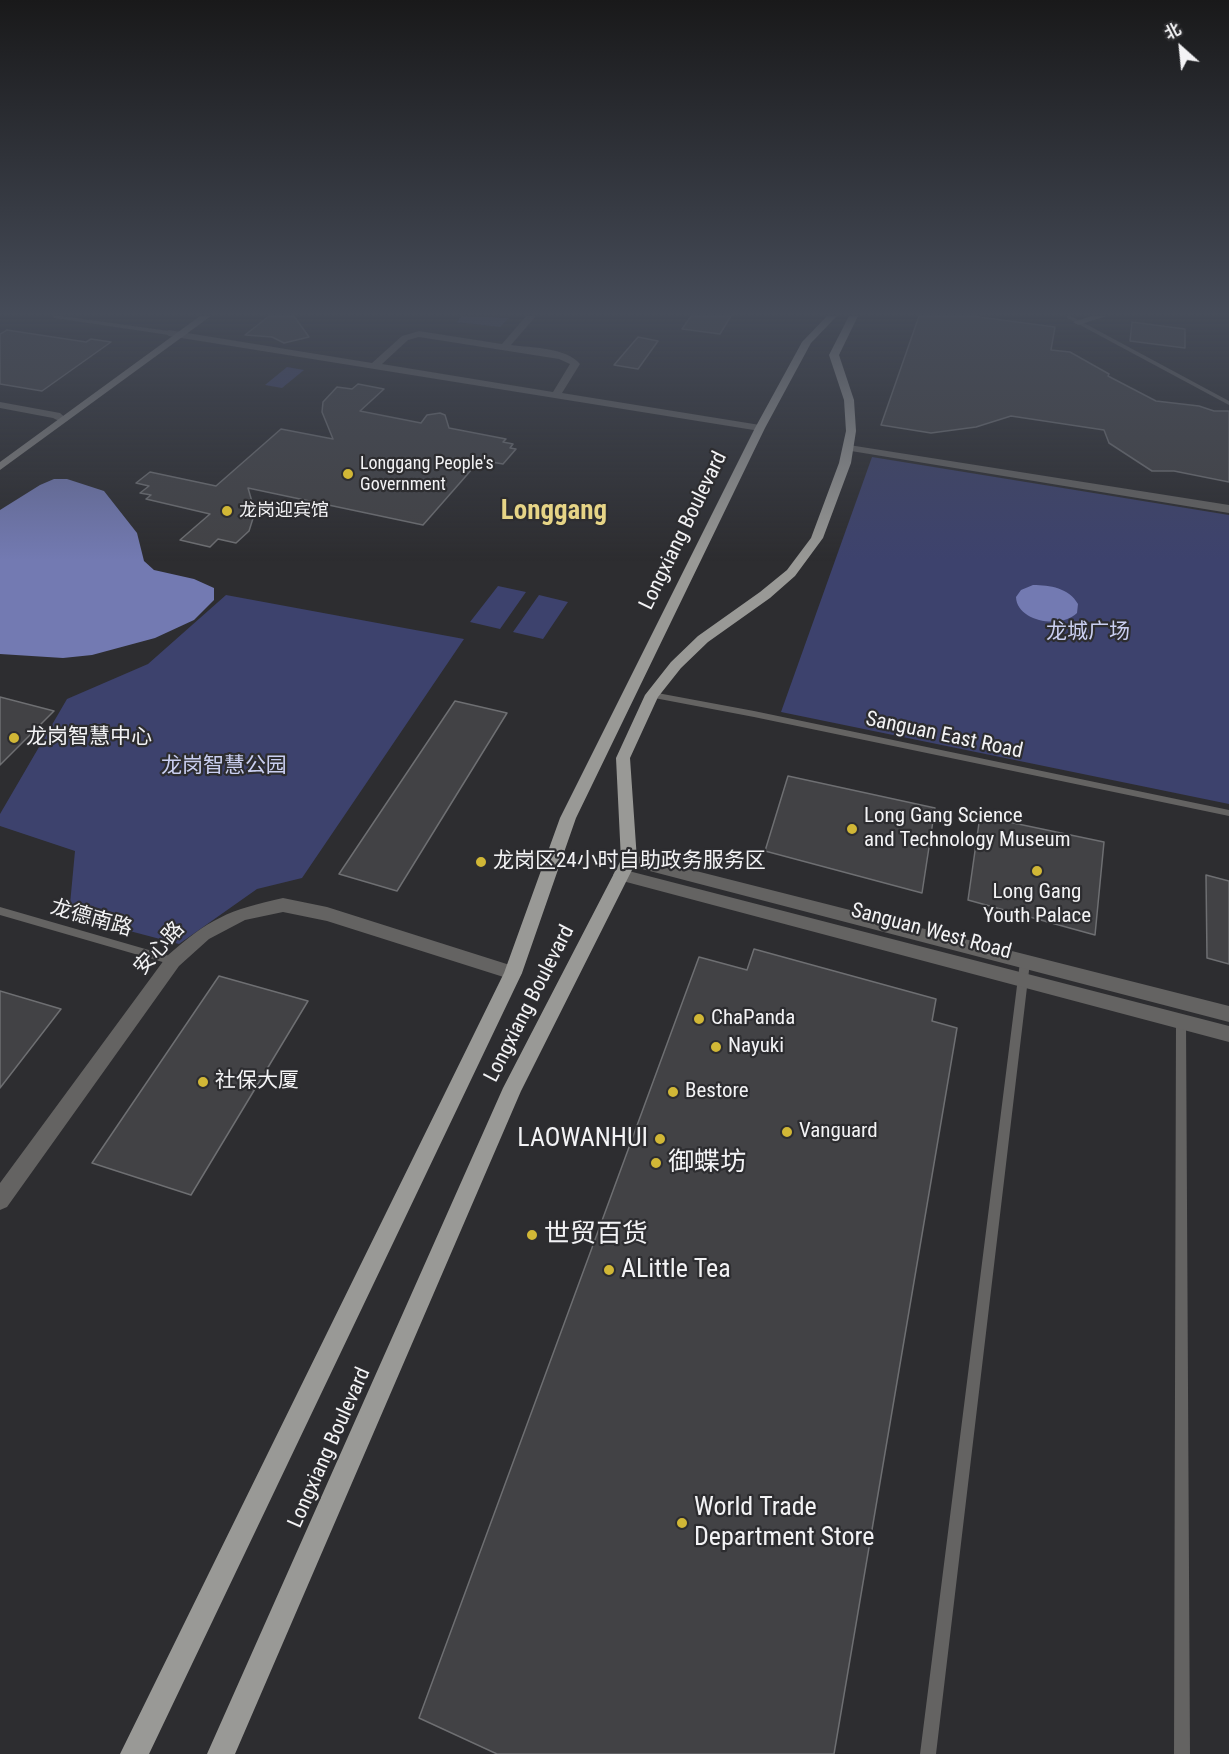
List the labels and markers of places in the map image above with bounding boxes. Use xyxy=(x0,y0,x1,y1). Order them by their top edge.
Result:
place label: Longgang People's Government xyxy=(360,453,494,496)
marker: Longgang People's Government xyxy=(341,467,355,481)
place label: 龙岗迎宾馆 xyxy=(239,500,329,522)
marker: 龙岗迎宾馆 xyxy=(220,504,234,518)
place label: 龙岗智慧中心 xyxy=(26,725,152,751)
marker: 龙岗智慧中心 xyxy=(7,731,21,745)
place label: Long Gang Science and Technology Museum xyxy=(864,804,1070,854)
marker: Long Gang Science and Technology Museum xyxy=(845,822,859,836)
place label: 龙岗区24小时自助政务服务区 xyxy=(493,849,766,875)
marker: 龙岗区24小时自助政务服务区 xyxy=(474,855,488,869)
marker: Long Gang Youth Palace xyxy=(1030,864,1044,878)
place label: Long Gang Youth Palace xyxy=(983,880,1091,930)
place label: ChaPanda xyxy=(711,1006,795,1032)
marker: ChaPanda xyxy=(692,1012,706,1026)
place label: Nayuki xyxy=(728,1034,784,1060)
marker: Nayuki xyxy=(709,1040,723,1054)
place label: 社保大厦 xyxy=(215,1069,299,1095)
marker: 社保大厦 xyxy=(196,1075,210,1089)
place label: Bestore xyxy=(685,1079,748,1105)
marker: Bestore xyxy=(666,1085,680,1099)
place label: Vanguard xyxy=(799,1119,878,1145)
place label: LAOWANHUI xyxy=(517,1123,648,1155)
marker: Vanguard xyxy=(780,1125,794,1139)
marker: LAOWANHUI xyxy=(653,1132,667,1146)
place label: 御蝶坊 xyxy=(668,1147,746,1179)
marker: 御蝶坊 xyxy=(649,1156,663,1170)
place label: 世贸百货 xyxy=(544,1219,648,1251)
marker: 世贸百货 xyxy=(525,1228,539,1242)
place label: ALittle Tea xyxy=(621,1254,731,1286)
marker: ALittle Tea xyxy=(602,1263,616,1277)
place label: World Trade Department Store xyxy=(694,1492,874,1554)
marker: World Trade Department Store xyxy=(675,1516,689,1530)

